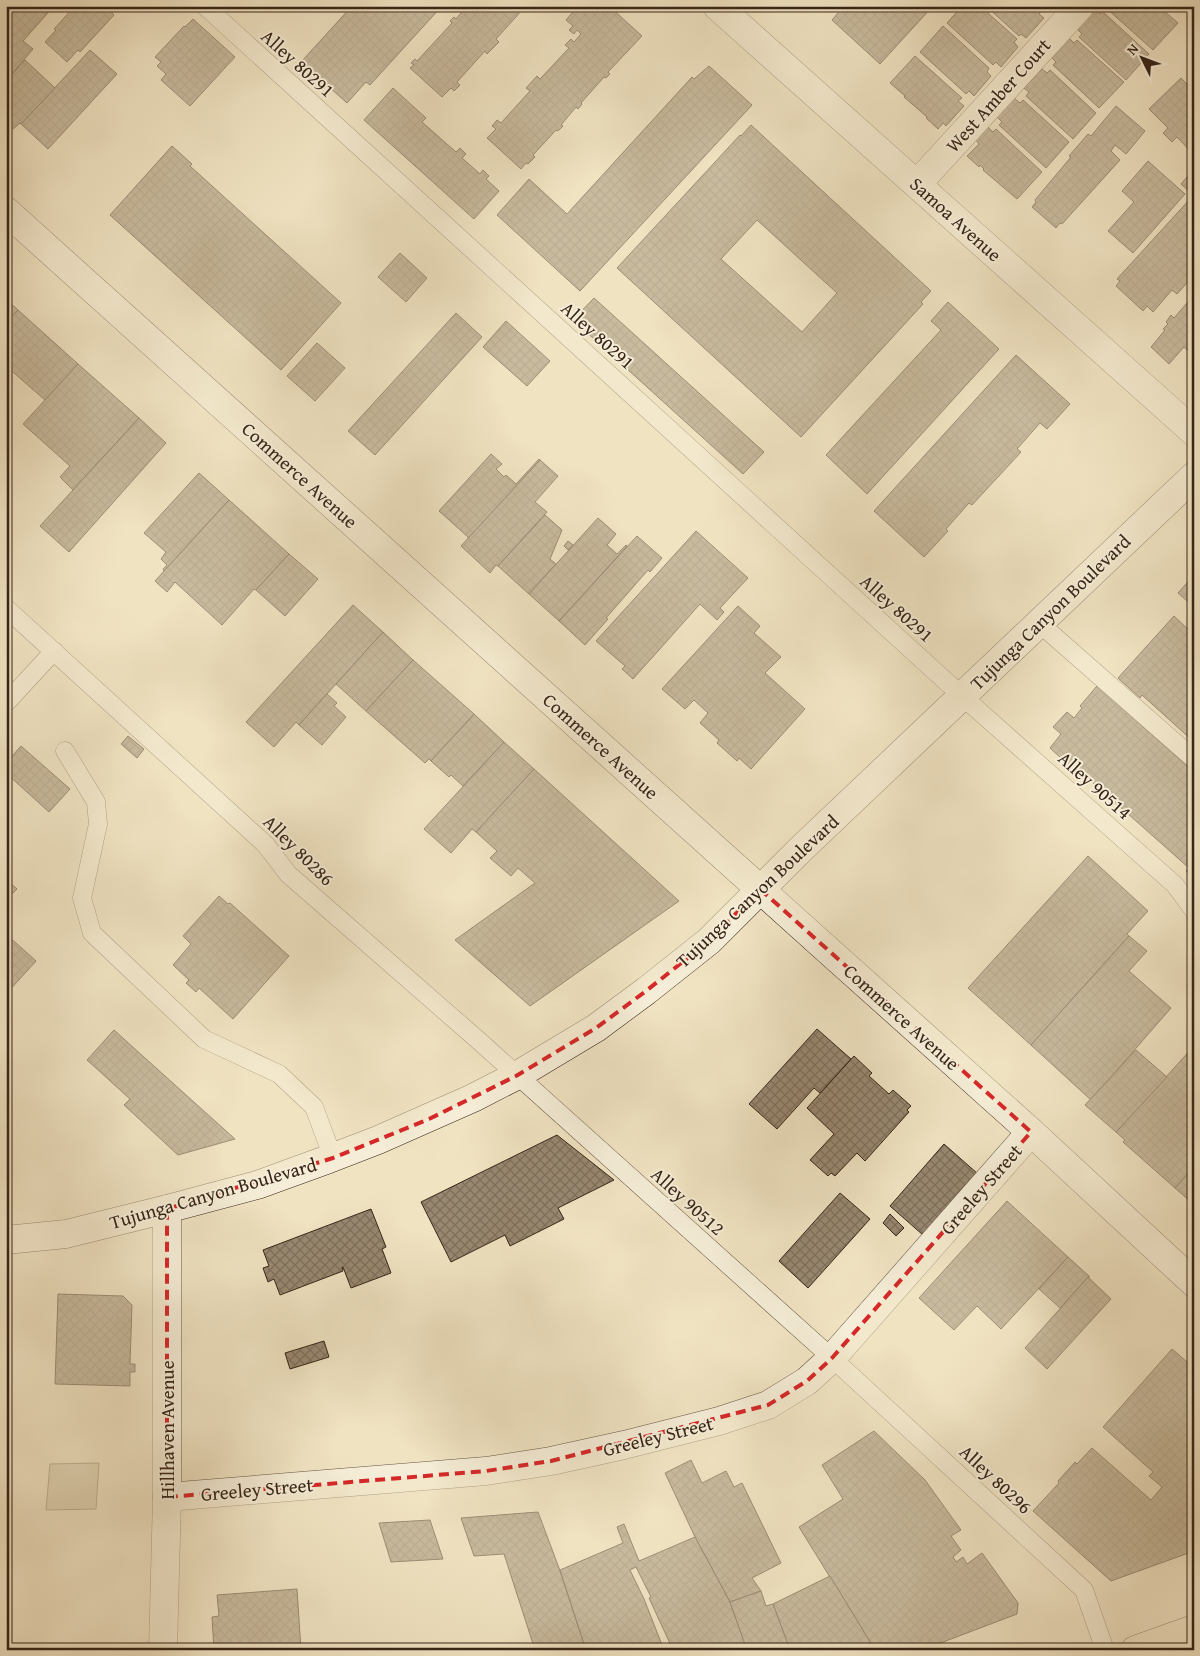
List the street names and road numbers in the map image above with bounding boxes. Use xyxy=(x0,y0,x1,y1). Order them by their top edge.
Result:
street label: Alley 80291 xyxy=(255,22,341,104)
street label: West Amber Court xyxy=(939,31,1057,158)
street label: Samoa Avenue xyxy=(904,170,1008,268)
street label: Alley 80291 xyxy=(555,294,641,376)
street label: Commerce Avenue xyxy=(236,415,364,535)
street label: Tujunga Canyon Boulevard xyxy=(963,527,1137,696)
street label: Alley 80291 xyxy=(854,567,940,649)
street label: Commerce Avenue xyxy=(537,686,665,806)
street label: Alley 90514 xyxy=(1052,744,1138,826)
street label: Tujunga Canyon Boulevard xyxy=(669,807,845,974)
street label: Alley 80286 xyxy=(257,808,341,892)
street label: Commerce Avenue xyxy=(838,957,966,1077)
street label: Greeley Street xyxy=(934,1137,1029,1241)
street label: Tujunga Canyon Boulevard xyxy=(106,1150,321,1236)
street label: Alley 90512 xyxy=(645,1160,731,1242)
street label: Hillhaven Avenue xyxy=(153,1360,181,1500)
street label: Greeley Street xyxy=(600,1409,716,1463)
street label: Alley 80296 xyxy=(953,1438,1039,1520)
street label: Greeley Street xyxy=(200,1470,315,1508)

